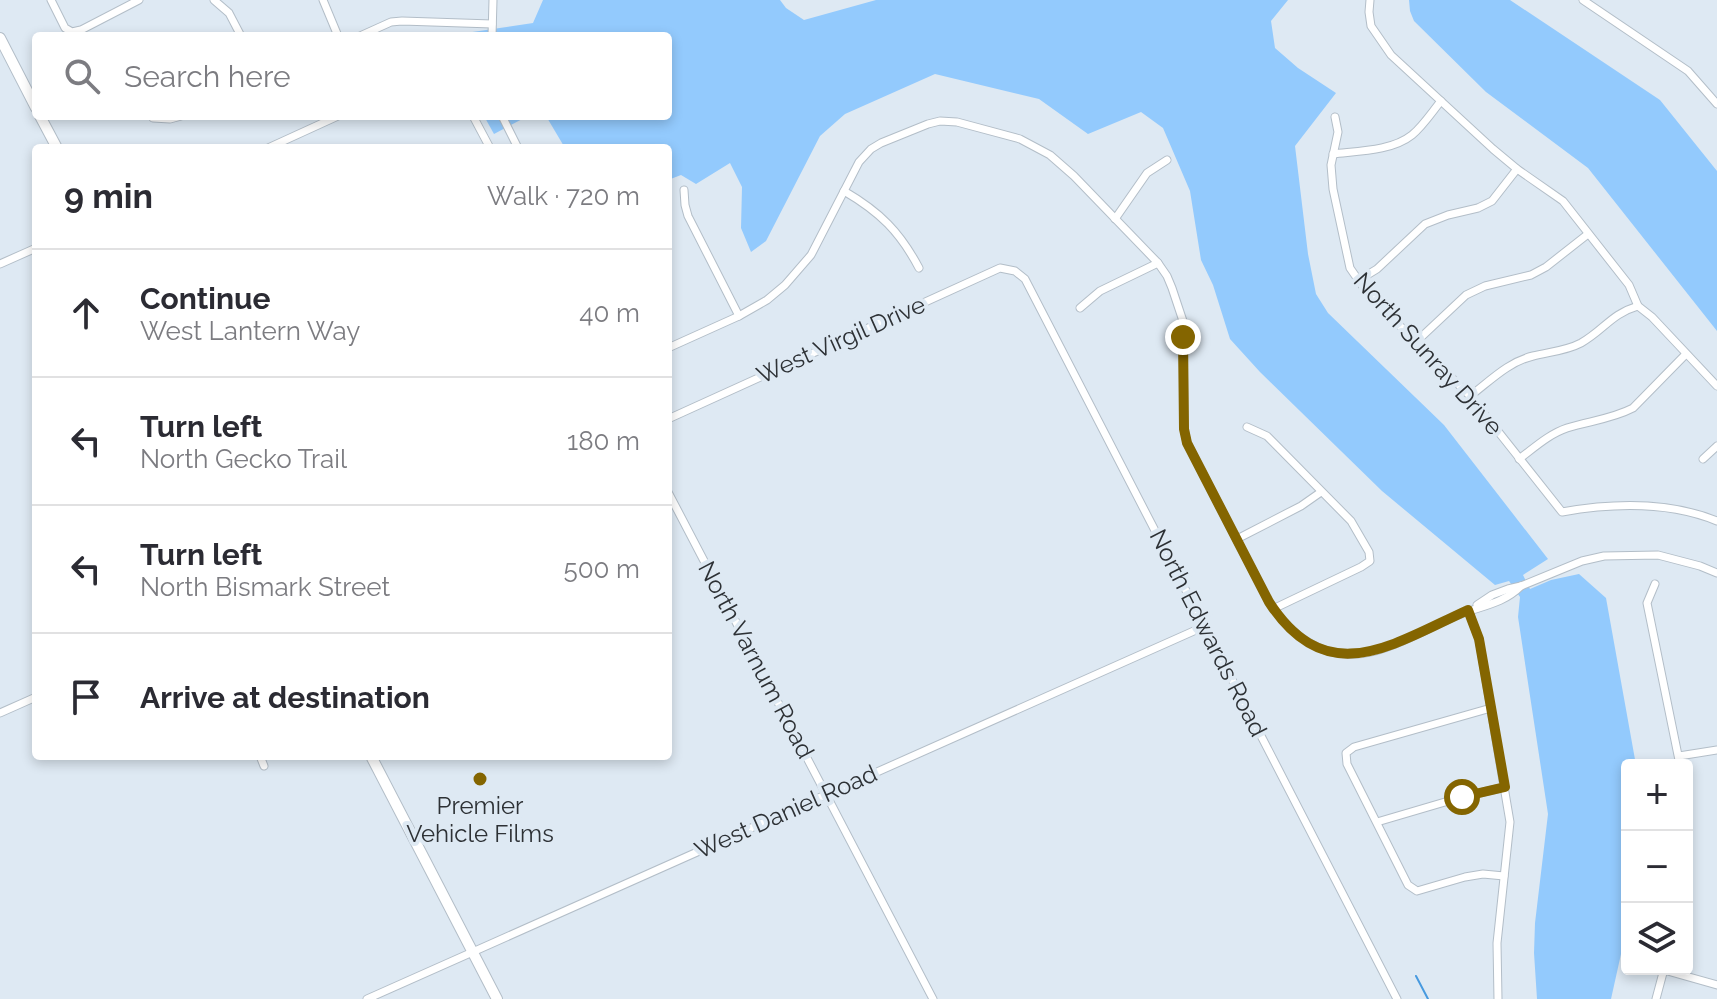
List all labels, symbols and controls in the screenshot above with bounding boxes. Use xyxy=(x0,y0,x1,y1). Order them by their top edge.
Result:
search box xyxy=(32,32,672,120)
icon: search xyxy=(60,54,104,98)
text: Search here xyxy=(124,59,291,94)
text: 9 min xyxy=(64,176,153,216)
text: Walk · 720 m xyxy=(487,181,640,211)
street label: North Sunray Drive xyxy=(1348,266,1509,441)
text: Continue xyxy=(140,281,271,316)
street label: West Virgil Drive xyxy=(752,289,930,390)
icon: ahead xyxy=(64,291,108,335)
text: 40 m xyxy=(579,298,640,328)
text: West Lantern Way xyxy=(140,316,360,346)
route end xyxy=(1165,319,1201,355)
text: Turn left xyxy=(140,409,262,444)
icon: left xyxy=(64,419,108,463)
text: 180 m xyxy=(567,426,640,456)
text: North Gecko Trail xyxy=(140,444,347,474)
street label: North Edwards Road xyxy=(1144,524,1273,741)
text: Turn left xyxy=(140,537,262,572)
icon: left xyxy=(64,547,108,591)
text: 500 m xyxy=(563,554,640,584)
street label: North Varnum Road xyxy=(692,556,821,763)
text: North Bismark Street xyxy=(140,572,390,602)
icon: arrive xyxy=(64,675,108,719)
text: Arrive at destination xyxy=(140,680,430,715)
street label: West Daniel Road xyxy=(690,758,881,865)
map controls xyxy=(1621,759,1693,975)
button: + xyxy=(1621,759,1693,831)
marker: Premier Vehicle Films xyxy=(471,770,489,788)
route start xyxy=(1444,779,1480,815)
place label: Premier Vehicle Films xyxy=(406,791,554,848)
button: − xyxy=(1621,831,1693,903)
button: layers xyxy=(1621,903,1693,975)

